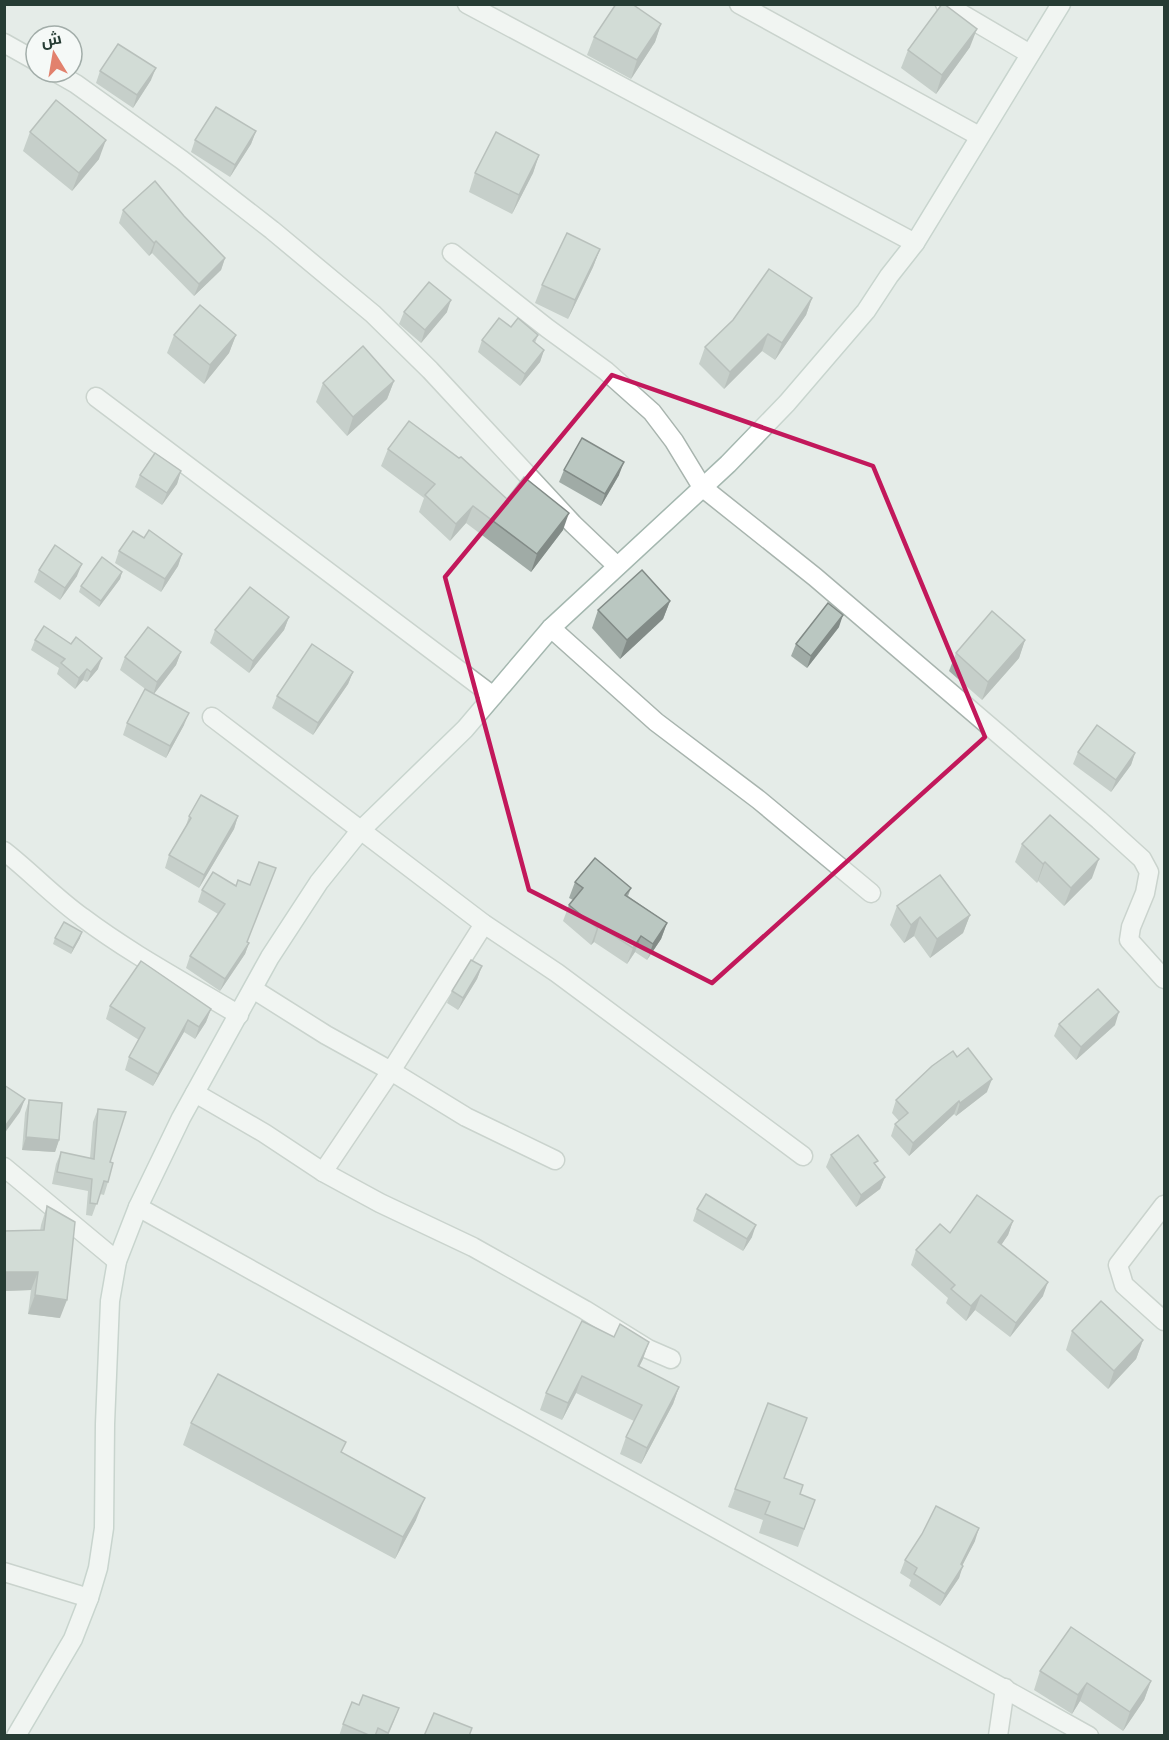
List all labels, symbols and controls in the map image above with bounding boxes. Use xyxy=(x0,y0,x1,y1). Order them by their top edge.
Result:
north arrow xyxy=(24,24,84,84)
text: ش xyxy=(39,28,63,51)

